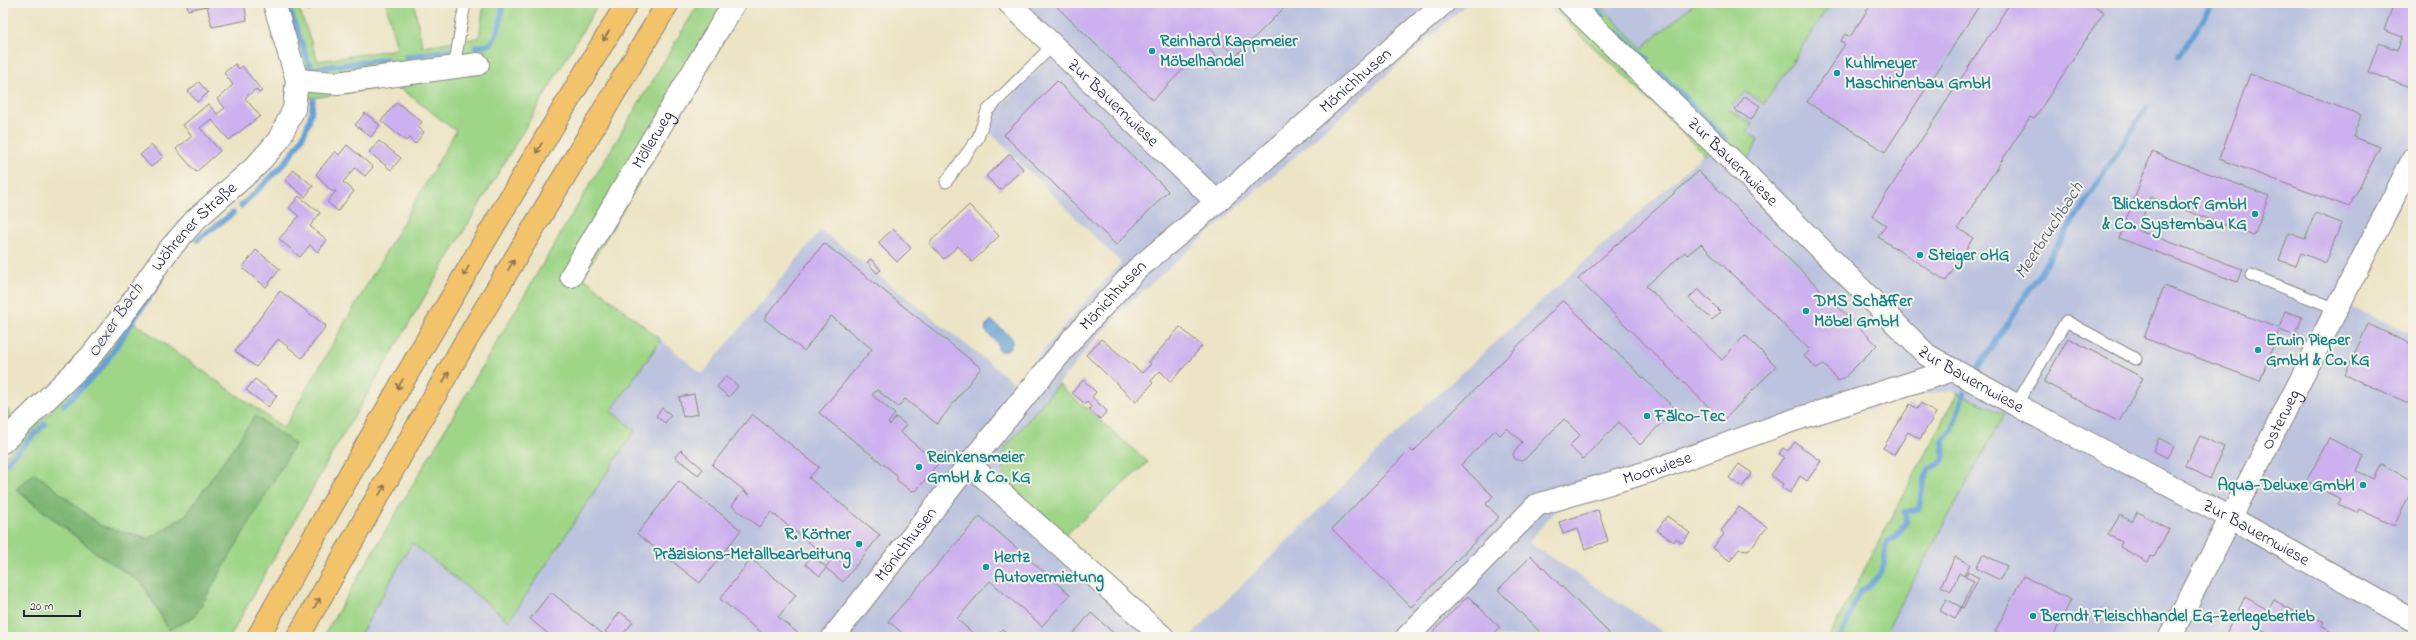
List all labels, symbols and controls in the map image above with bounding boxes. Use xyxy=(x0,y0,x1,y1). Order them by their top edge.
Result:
place label: Reinhard Kappmeier Möbelhandel xyxy=(1160,29,1298,74)
one-way arrow xyxy=(602,30,610,42)
street label: Mönichhusen xyxy=(1314,42,1397,119)
marker: Reinhard Kappmeier Möbelhandel xyxy=(1147,46,1157,56)
place label: Kuhlmeyer Maschinenbau GmbH xyxy=(1845,51,1991,96)
street label: Zur Bauernwiese xyxy=(1062,53,1165,153)
marker: Kuhlmeyer Maschinenbau GmbH xyxy=(1832,68,1842,78)
street label: Möllerweg xyxy=(625,106,681,173)
street label: Zur Bauernwiese xyxy=(1682,111,1784,212)
one-way arrow xyxy=(535,142,543,154)
street label: Wöhrener Straße xyxy=(145,176,243,276)
water label: Meerbruchbach xyxy=(2009,177,2091,284)
place label: Blickensdorf GmbH & Co. Systembau KG xyxy=(2102,192,2247,239)
marker: Blickensdorf GmbH & Co. Systembau KG xyxy=(2250,209,2260,219)
place label: Steiger oHG xyxy=(1928,243,2010,270)
marker: Steiger oHG xyxy=(1915,250,1925,260)
street label: Mönichhusen xyxy=(1074,254,1152,336)
one-way arrow xyxy=(508,259,516,271)
one-way arrow xyxy=(461,265,469,277)
water label: Oexer Bach xyxy=(82,278,151,363)
place label: DMS Schäffer Möbel GmbH xyxy=(1813,289,1913,334)
marker: DMS Schäffer Möbel GmbH xyxy=(1801,306,1811,316)
place label: Erwin Pieper GmbH & Co. KG xyxy=(2266,328,2370,373)
street label: Zur Bauernwiese xyxy=(1912,340,2028,420)
marker: Erwin Pieper GmbH & Co. KG xyxy=(2253,345,2263,355)
one-way arrow xyxy=(442,371,450,383)
one-way arrow xyxy=(396,378,404,390)
street label: Osterweg xyxy=(2255,385,2308,454)
place label: Fälco-Tec xyxy=(1654,404,1726,429)
marker: Fälco-Tec xyxy=(1642,411,1652,421)
place label: Reinkensmeier GmbH & Co. KG xyxy=(927,445,1031,490)
street label: Moorwiese xyxy=(1620,445,1696,491)
marker: Reinkensmeier GmbH & Co. KG xyxy=(914,462,924,472)
place label: Aqua-Deluxe GmbH xyxy=(2217,473,2355,498)
marker: Aqua-Deluxe GmbH xyxy=(2358,480,2368,490)
one-way arrow xyxy=(378,484,386,496)
street label: Zur Bauernwiese xyxy=(2198,493,2314,572)
street label: Mönichhusen xyxy=(869,502,943,587)
place label: R. Körtner Präzisions-Metallbearbeitung xyxy=(654,522,852,569)
marker: R. Körtner Präzisions-Metallbearbeitung xyxy=(854,539,864,549)
place label: Hertz Autovermietung xyxy=(994,545,1104,592)
marker: Hertz Autovermietung xyxy=(981,562,991,572)
scale bar xyxy=(24,592,80,618)
one-way arrow xyxy=(314,597,322,609)
text: 20 m xyxy=(30,598,53,616)
place label: Berndt Fleischhandel EG-Zerlegebetrieb xyxy=(2040,604,2315,631)
marker: Berndt Fleischhandel EG-Zerlegebetrieb xyxy=(2028,611,2038,621)

